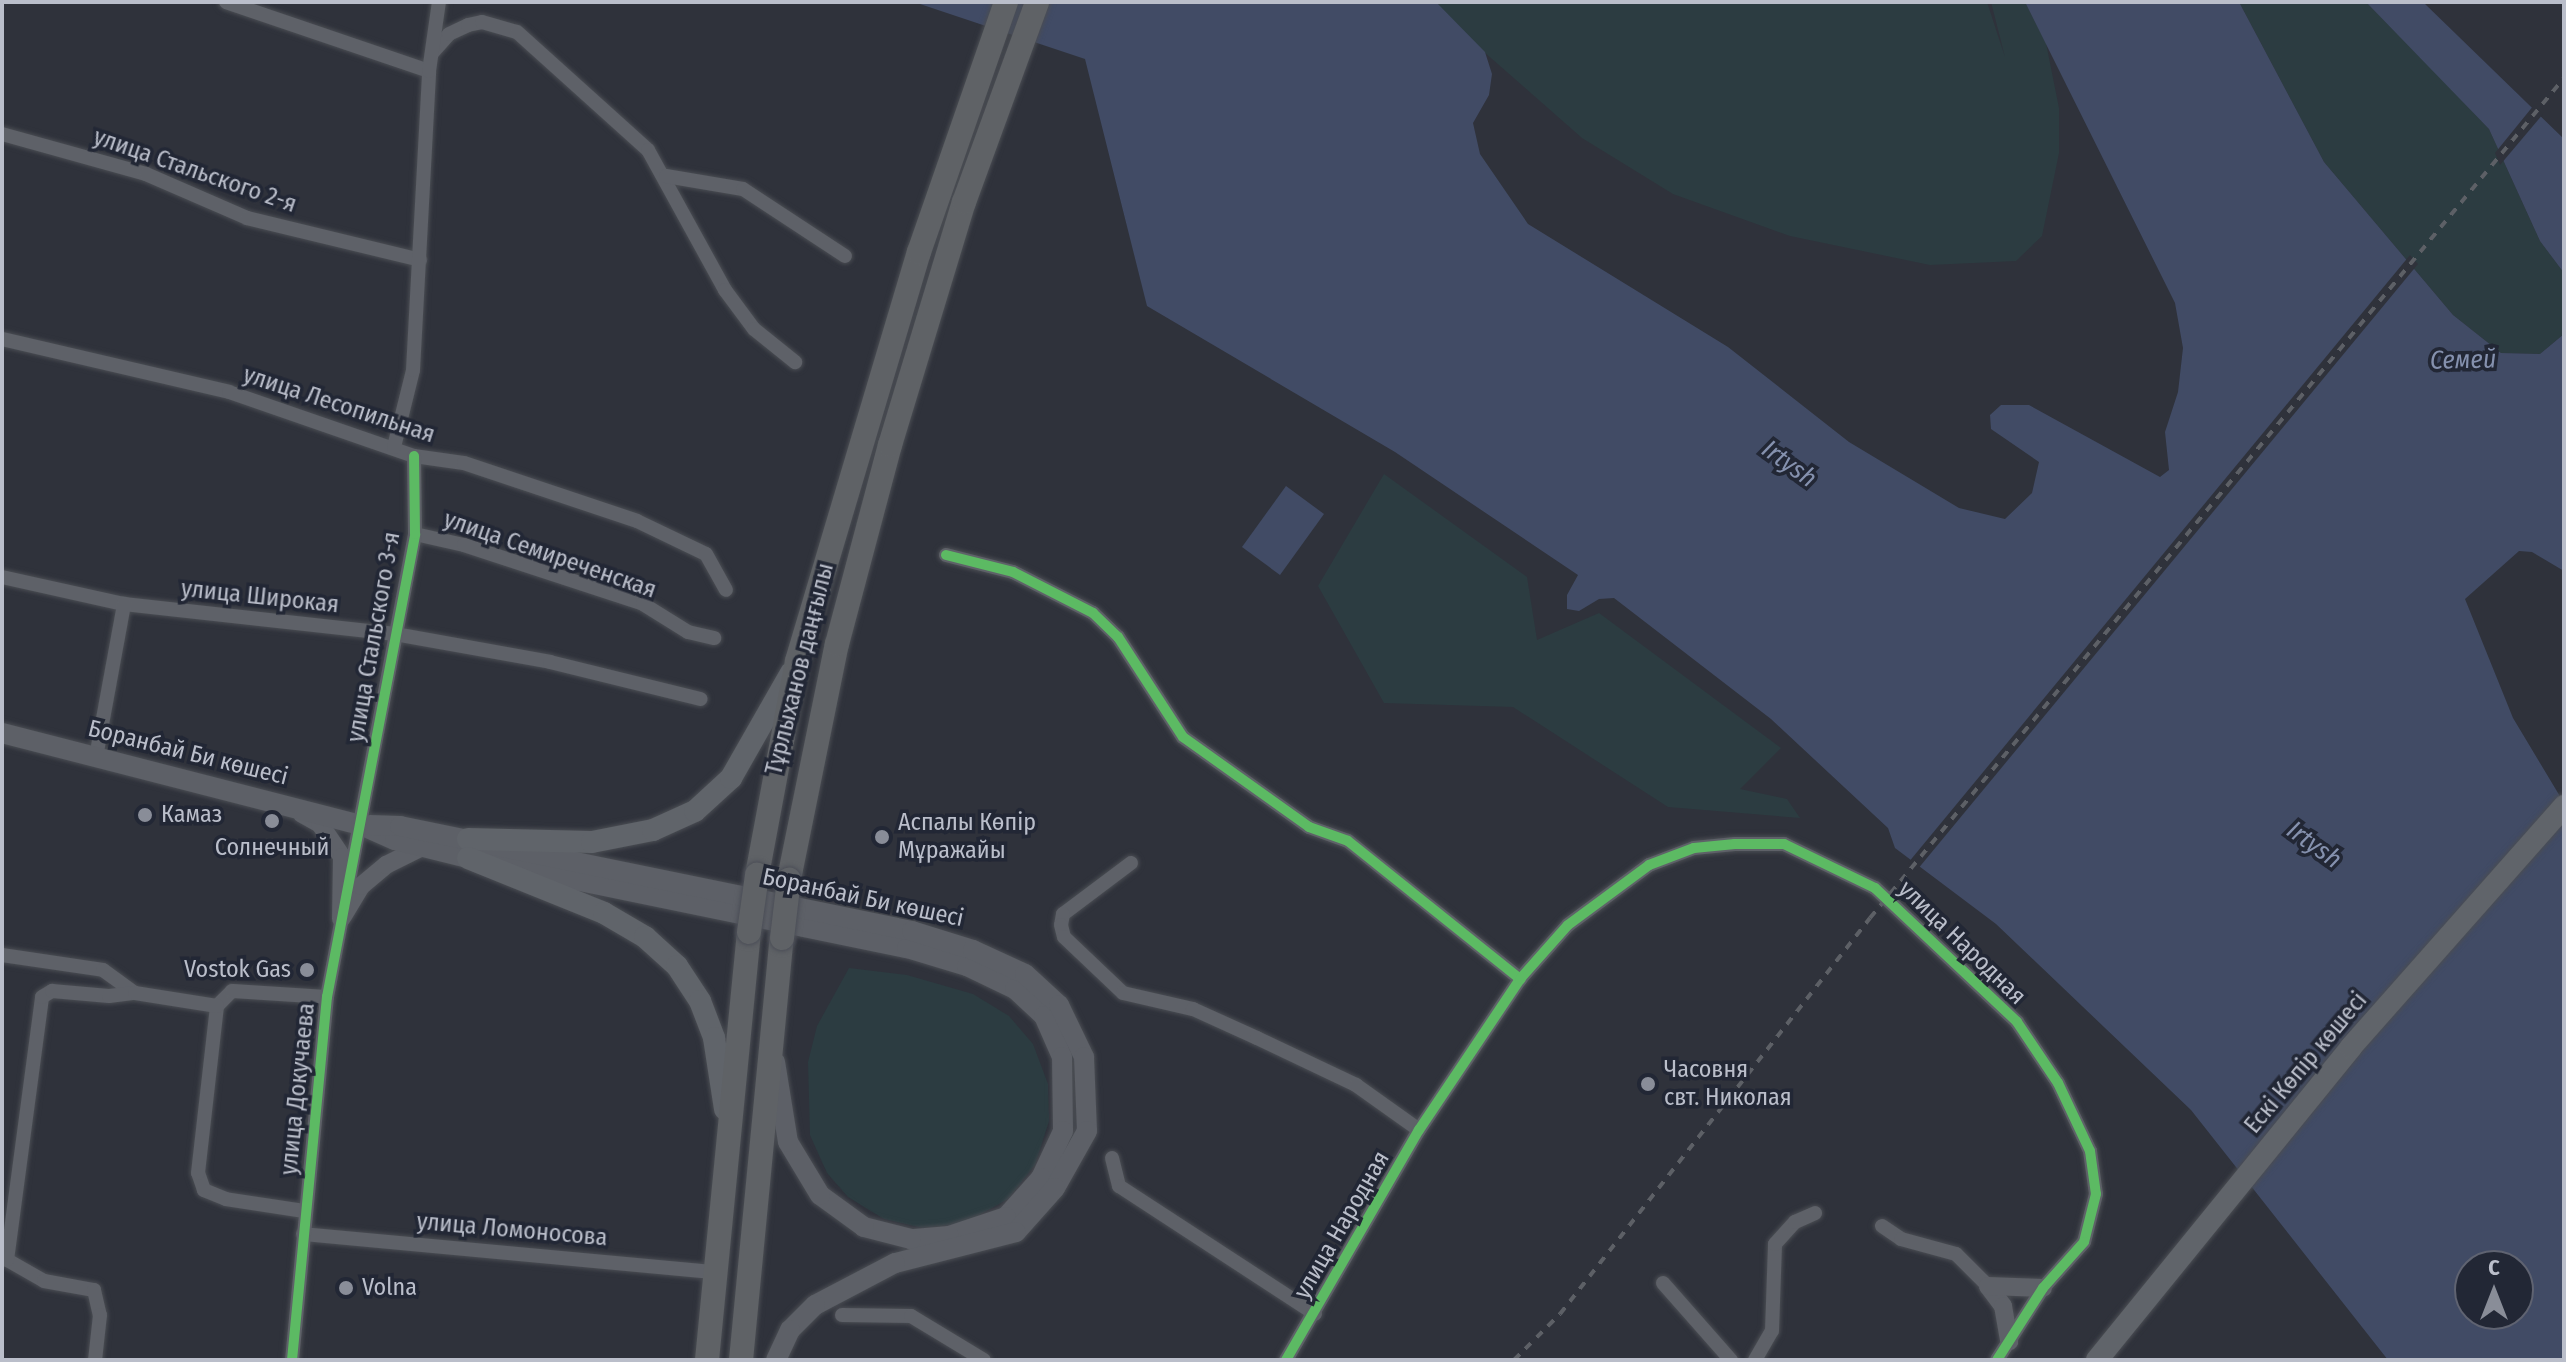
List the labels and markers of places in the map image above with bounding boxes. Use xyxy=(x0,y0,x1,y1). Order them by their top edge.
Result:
place label: Камаз xyxy=(161,801,222,829)
marker: Камаз xyxy=(136,806,154,824)
place label: Аспалы Көпір Мұражайы xyxy=(898,809,1036,865)
marker: Солнечный xyxy=(263,812,281,830)
marker: Аспалы Көпір Мұражайы xyxy=(873,828,891,846)
place label: Солнечный xyxy=(215,834,329,862)
place label: Vostok Gas xyxy=(184,956,291,984)
marker: Vostok Gas xyxy=(298,961,316,979)
place label: Часовня свт. Николая xyxy=(1664,1056,1792,1112)
marker: Часовня свт. Николая xyxy=(1639,1075,1657,1093)
place label: Volna xyxy=(362,1274,417,1302)
marker: Volna xyxy=(337,1279,355,1297)

